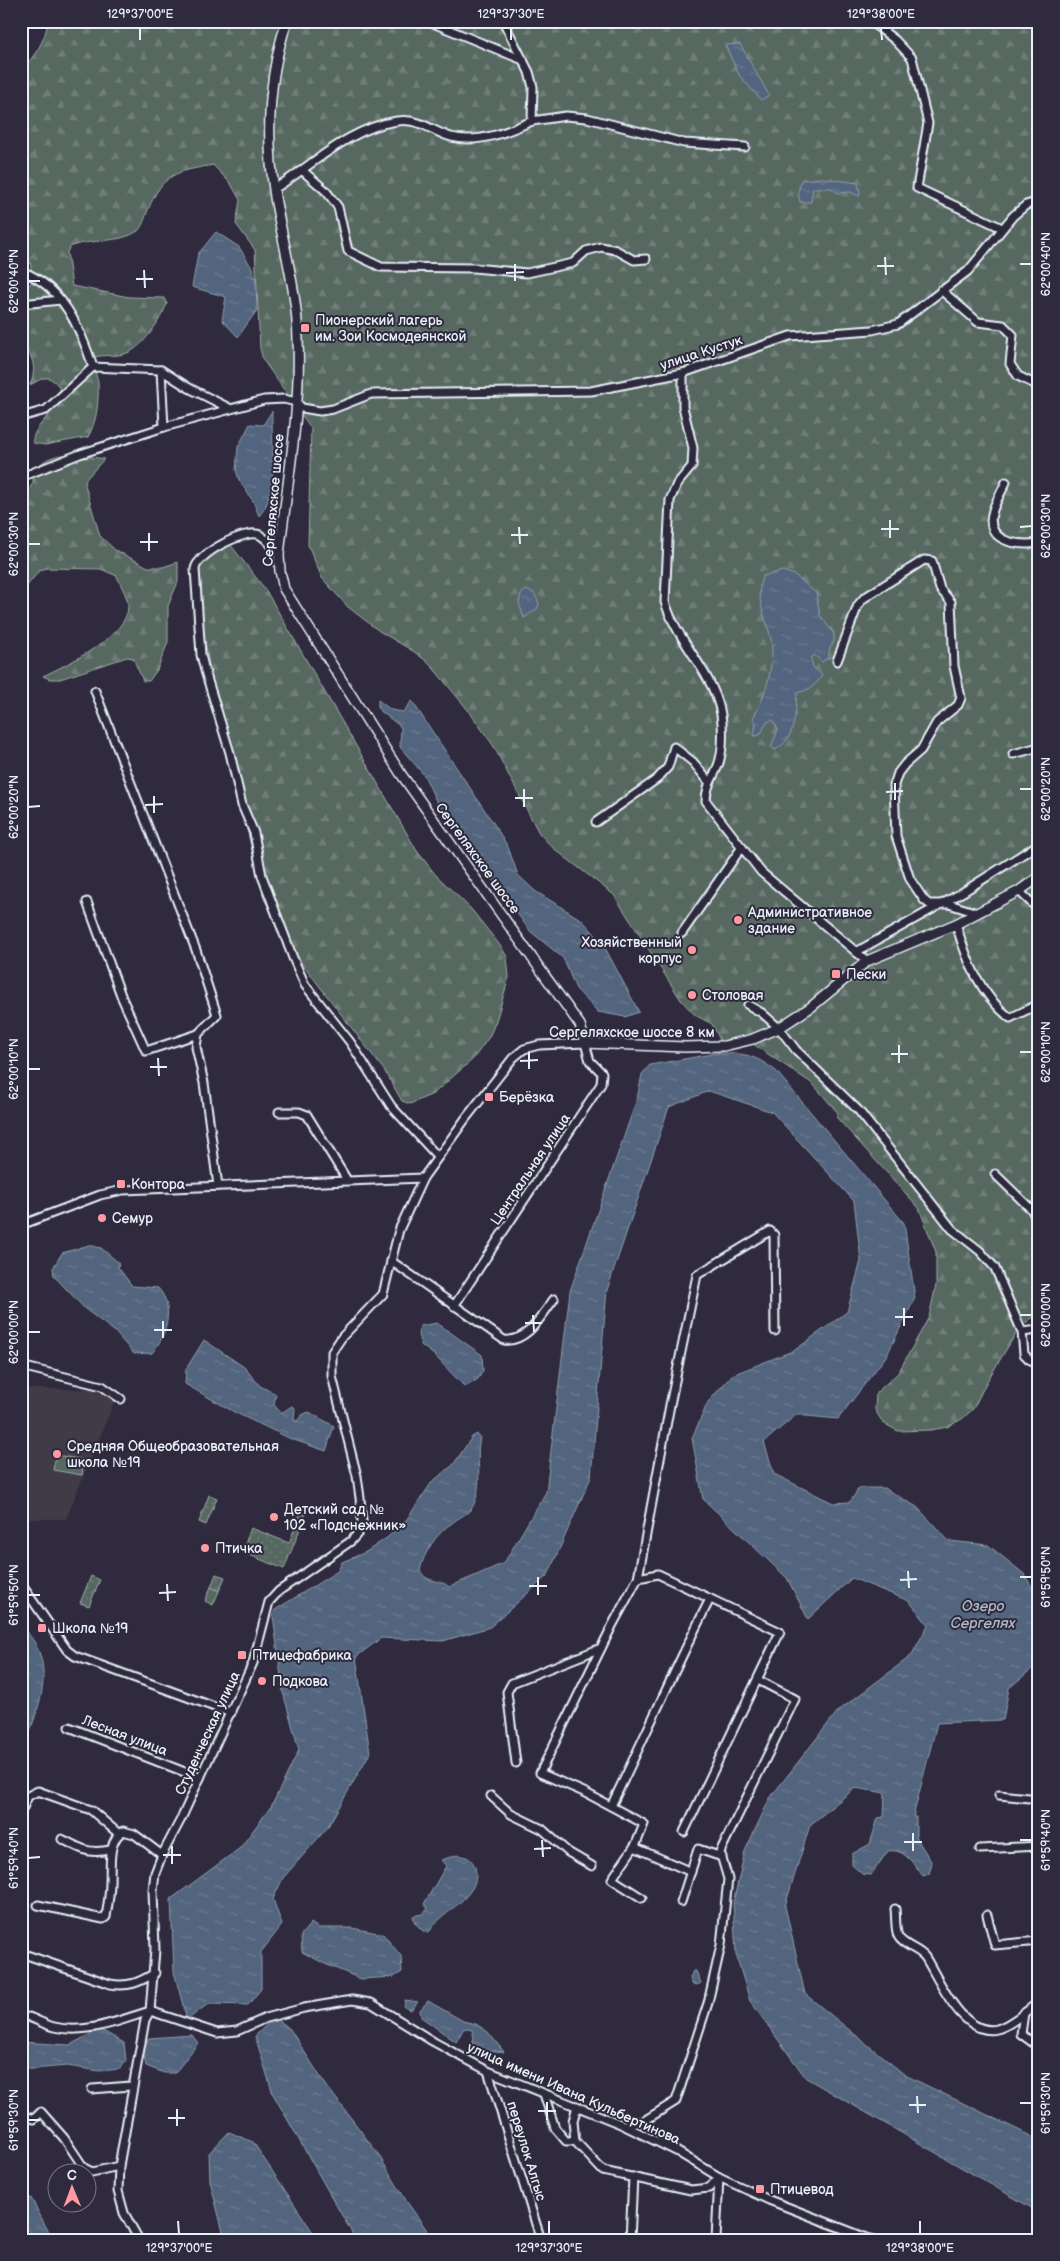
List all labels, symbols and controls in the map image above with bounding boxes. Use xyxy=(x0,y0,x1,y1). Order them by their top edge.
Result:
text: 129°37'00"E xyxy=(107,7,173,22)
text: 129°37'30"E xyxy=(478,7,545,22)
text: 129°38'00"E xyxy=(847,7,915,22)
text: 62°00'40"N xyxy=(1039,232,1054,296)
text: 62°00'40"N xyxy=(7,249,22,313)
place label: Пионерский лагерь им. Зои Космодеянской xyxy=(315,312,466,345)
marker: Пионерский лагерь им. Зои Космодеянской xyxy=(299,322,311,334)
street label: улица Кустук xyxy=(658,331,745,374)
street label: Сергеляхское шоссе xyxy=(259,433,288,567)
text: 62°00'30"N xyxy=(1039,494,1054,558)
text: 62°00'30"N xyxy=(7,512,22,576)
text: 62°00'20"N xyxy=(1039,757,1054,821)
text: 62°00'20"N xyxy=(7,775,22,839)
street label: Сергеляхское шоссе xyxy=(432,800,524,917)
place label: Административное здание xyxy=(747,904,872,937)
marker: Административное здание xyxy=(732,914,744,926)
place label: Хозяйственный корпус xyxy=(581,934,682,967)
marker: Хозяйственный корпус xyxy=(686,944,698,956)
place label: Пески xyxy=(846,966,886,983)
marker: Пески xyxy=(830,968,842,980)
place label: Столовая xyxy=(702,987,764,1004)
marker: Столовая xyxy=(686,989,698,1001)
text: 62°00'10"N xyxy=(1039,1021,1054,1083)
street label: Сергеляхское шоссе 8 км xyxy=(549,1024,715,1041)
text: 62°00'10"N xyxy=(7,1038,22,1100)
place label: Берёзка xyxy=(499,1089,555,1106)
marker: Берёзка xyxy=(483,1091,495,1103)
street label: Центральная улица xyxy=(487,1110,574,1228)
place label: Контора xyxy=(131,1176,186,1193)
marker: Контора xyxy=(115,1178,127,1190)
place label: Семур xyxy=(112,1210,153,1227)
marker: Семур xyxy=(96,1212,108,1224)
text: 62°00'00"N xyxy=(1039,1283,1054,1347)
text: 62°00'00"N xyxy=(7,1300,22,1364)
place label: Средняя Общеобразовательная школа №19 xyxy=(67,1438,279,1471)
marker: Средняя Общеобразовательная школа №19 xyxy=(51,1448,63,1460)
place label: Детский сад № 102 «Подснежник» xyxy=(284,1501,407,1534)
marker: Детский сад № 102 «Подснежник» xyxy=(268,1511,280,1523)
place label: Птичка xyxy=(215,1540,263,1557)
marker: Птичка xyxy=(199,1542,211,1554)
text: 61°59'50"N xyxy=(1039,1546,1054,1608)
text: 61°59'50"N xyxy=(7,1564,22,1626)
water label: Озеро Сергелях xyxy=(951,1597,1017,1633)
place label: Школа №19 xyxy=(52,1620,128,1637)
marker: Школа №19 xyxy=(36,1622,48,1634)
place label: Птицефабрика xyxy=(252,1647,352,1664)
marker: Птицефабрика xyxy=(236,1649,248,1661)
street label: Студенческая улица xyxy=(171,1668,244,1798)
place label: Подкова xyxy=(272,1673,329,1690)
marker: Подкова xyxy=(256,1675,268,1687)
street label: Лесная улица xyxy=(79,1711,171,1760)
text: 61°59'40"N xyxy=(1039,1809,1054,1871)
text: 61°59'40"N xyxy=(7,1827,22,1889)
street label: улица имени Ивана Кульбертинова xyxy=(465,2039,684,2149)
text: 61°59'30"N xyxy=(1039,2072,1054,2134)
text: 61°59'30"N xyxy=(7,2089,22,2151)
street label: переулок Алгыс xyxy=(503,2099,550,2203)
north arrow xyxy=(48,2164,98,2214)
text: С xyxy=(67,2167,77,2184)
place label: Птицевод xyxy=(770,2181,834,2198)
marker: Птицевод xyxy=(754,2183,766,2195)
text: 129°37'00"E xyxy=(146,2241,212,2256)
text: 129°37'30"E xyxy=(516,2241,583,2256)
text: 129°38'00"E xyxy=(886,2241,954,2256)

